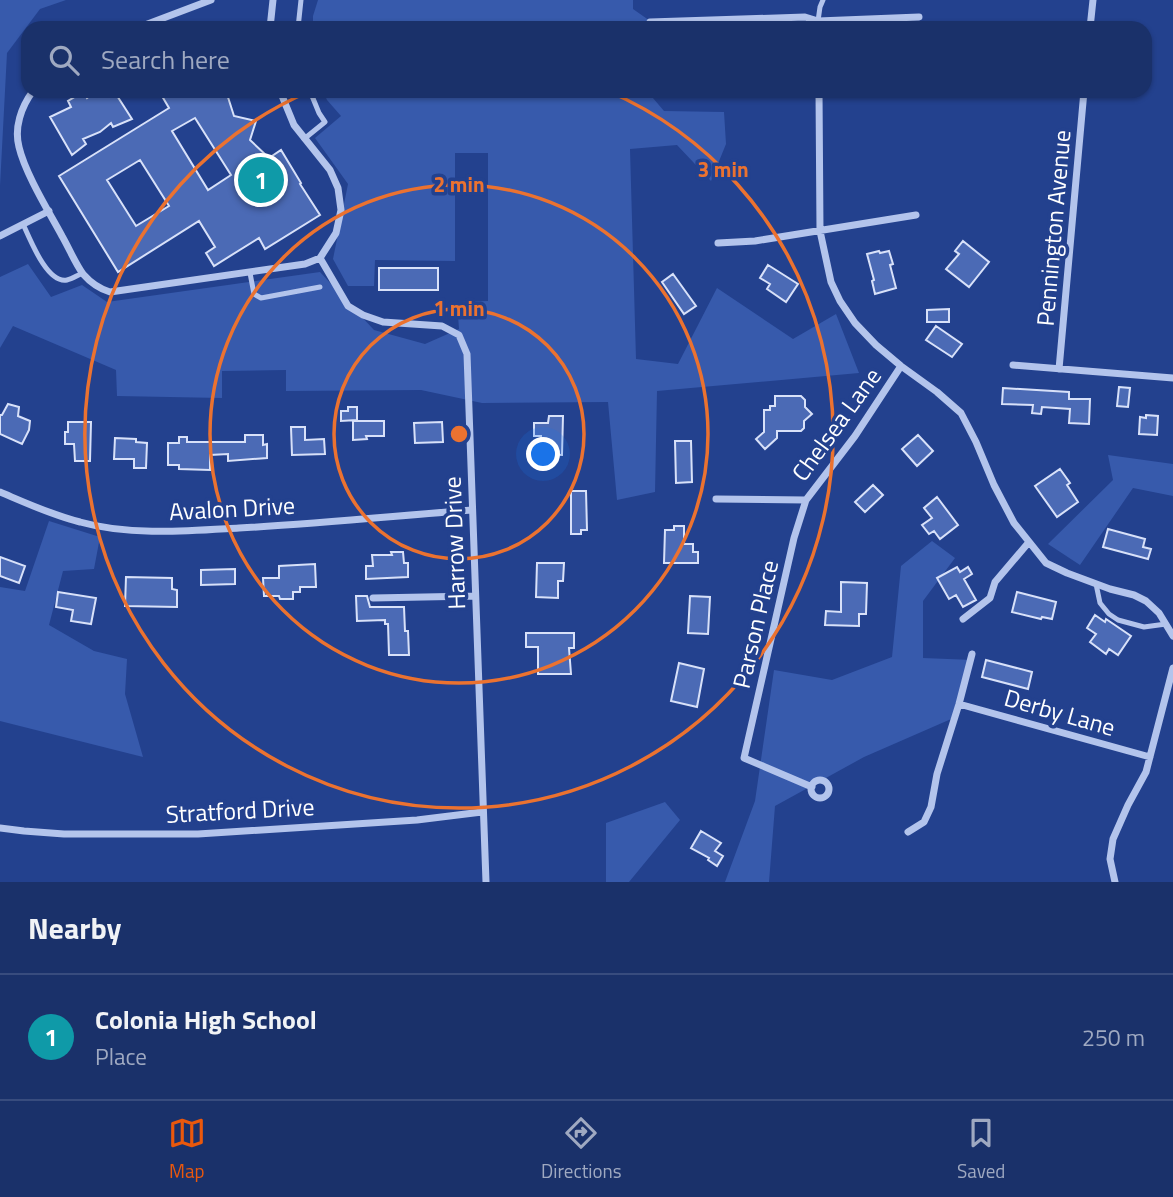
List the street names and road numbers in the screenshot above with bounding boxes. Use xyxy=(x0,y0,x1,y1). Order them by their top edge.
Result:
street label: Pennington Avenue xyxy=(1026,128,1080,328)
street label: Chelsea Lane xyxy=(782,360,890,488)
street label: Harrow Drive xyxy=(434,476,474,610)
street label: Avalon Drive xyxy=(168,487,296,529)
street label: Parson Place xyxy=(723,556,787,692)
street label: Derby Lane xyxy=(1000,679,1120,745)
street label: Stratford Drive xyxy=(165,788,315,832)

